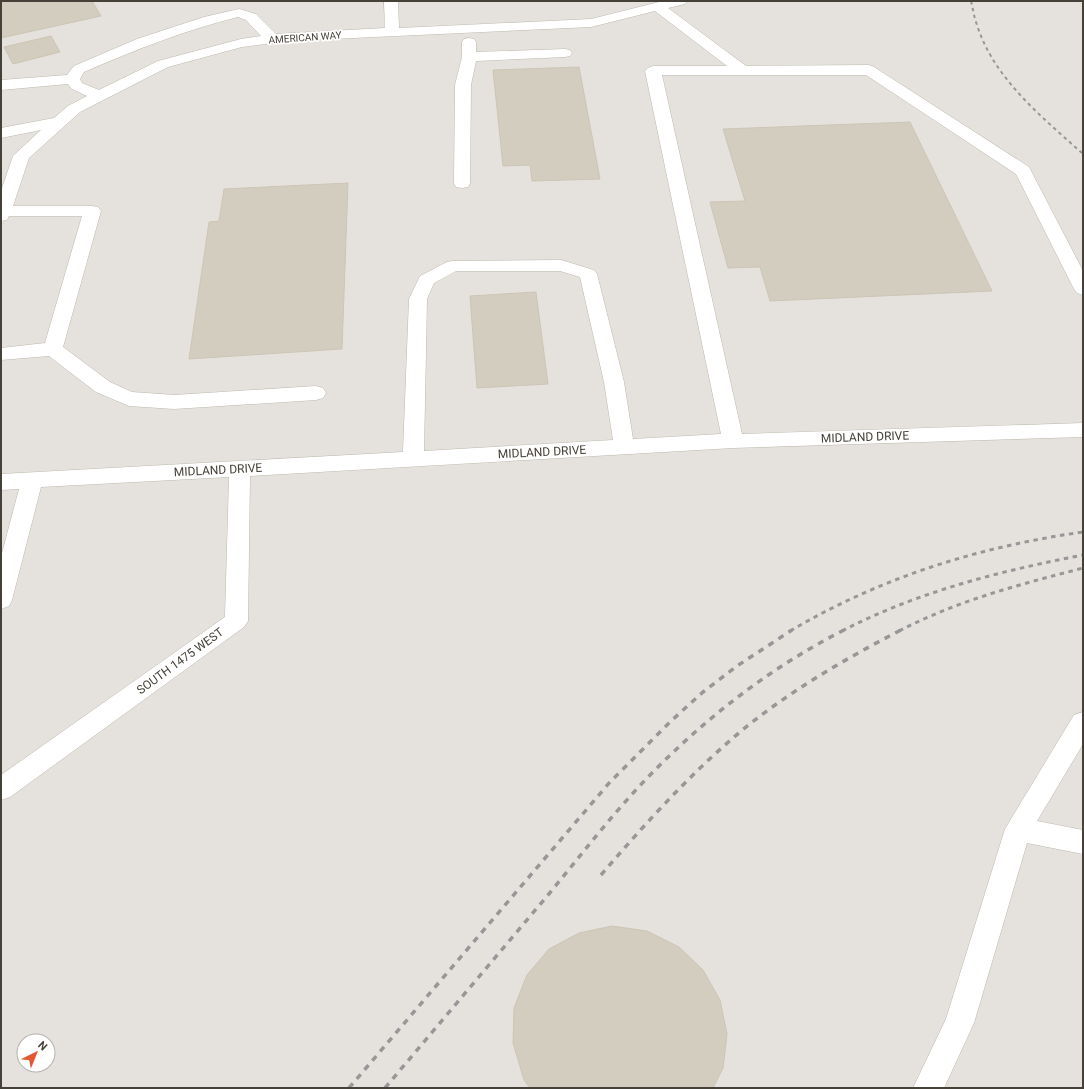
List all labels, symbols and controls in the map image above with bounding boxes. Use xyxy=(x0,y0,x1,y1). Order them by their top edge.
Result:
street label: AMERICAN WAY xyxy=(268,29,342,46)
street label: MIDLAND DRIVE xyxy=(821,428,910,446)
street label: MIDLAND DRIVE xyxy=(497,443,587,461)
street label: MIDLAND DRIVE xyxy=(173,461,263,479)
street label: SOUTH 1475 WEST xyxy=(134,625,226,697)
north arrow xyxy=(16,1033,56,1073)
text: N xyxy=(35,1039,50,1054)

